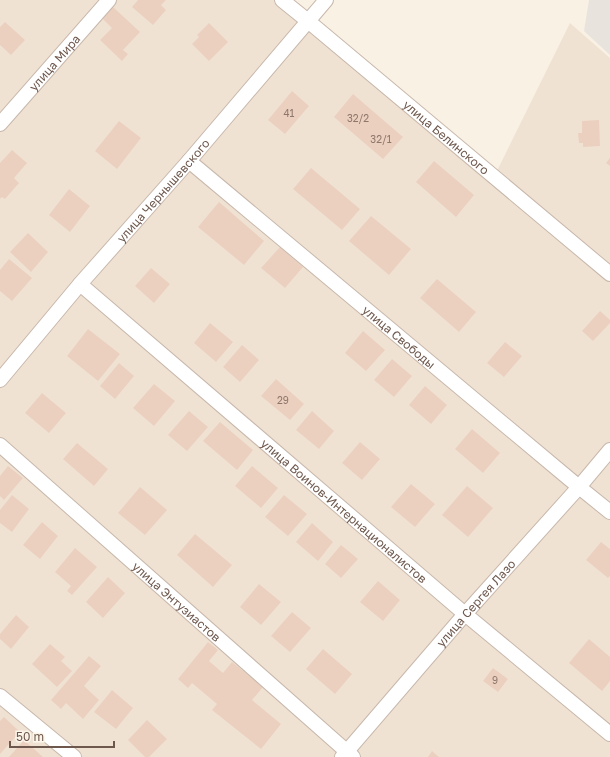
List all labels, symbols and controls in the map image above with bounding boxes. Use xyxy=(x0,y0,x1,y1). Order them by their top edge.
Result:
street label: улица Мира xyxy=(25,31,83,94)
street label: улица Белинского xyxy=(400,97,493,177)
house number: 41 xyxy=(284,107,295,119)
house number: 32/2 xyxy=(347,112,369,124)
house number: 32/1 xyxy=(370,133,392,145)
street label: улица Чернышевского xyxy=(113,135,212,245)
street label: улица Свободы xyxy=(360,302,439,372)
house number: 29 xyxy=(277,394,289,406)
street label: улица Воинов-Интернационалистов xyxy=(258,435,431,586)
street label: улица Сергея Лазо xyxy=(433,556,518,650)
street label: улица Энтузиастов xyxy=(130,558,224,644)
house number: 9 xyxy=(492,674,498,686)
scale bar xyxy=(10,723,114,749)
text: 50 m xyxy=(16,729,44,744)

